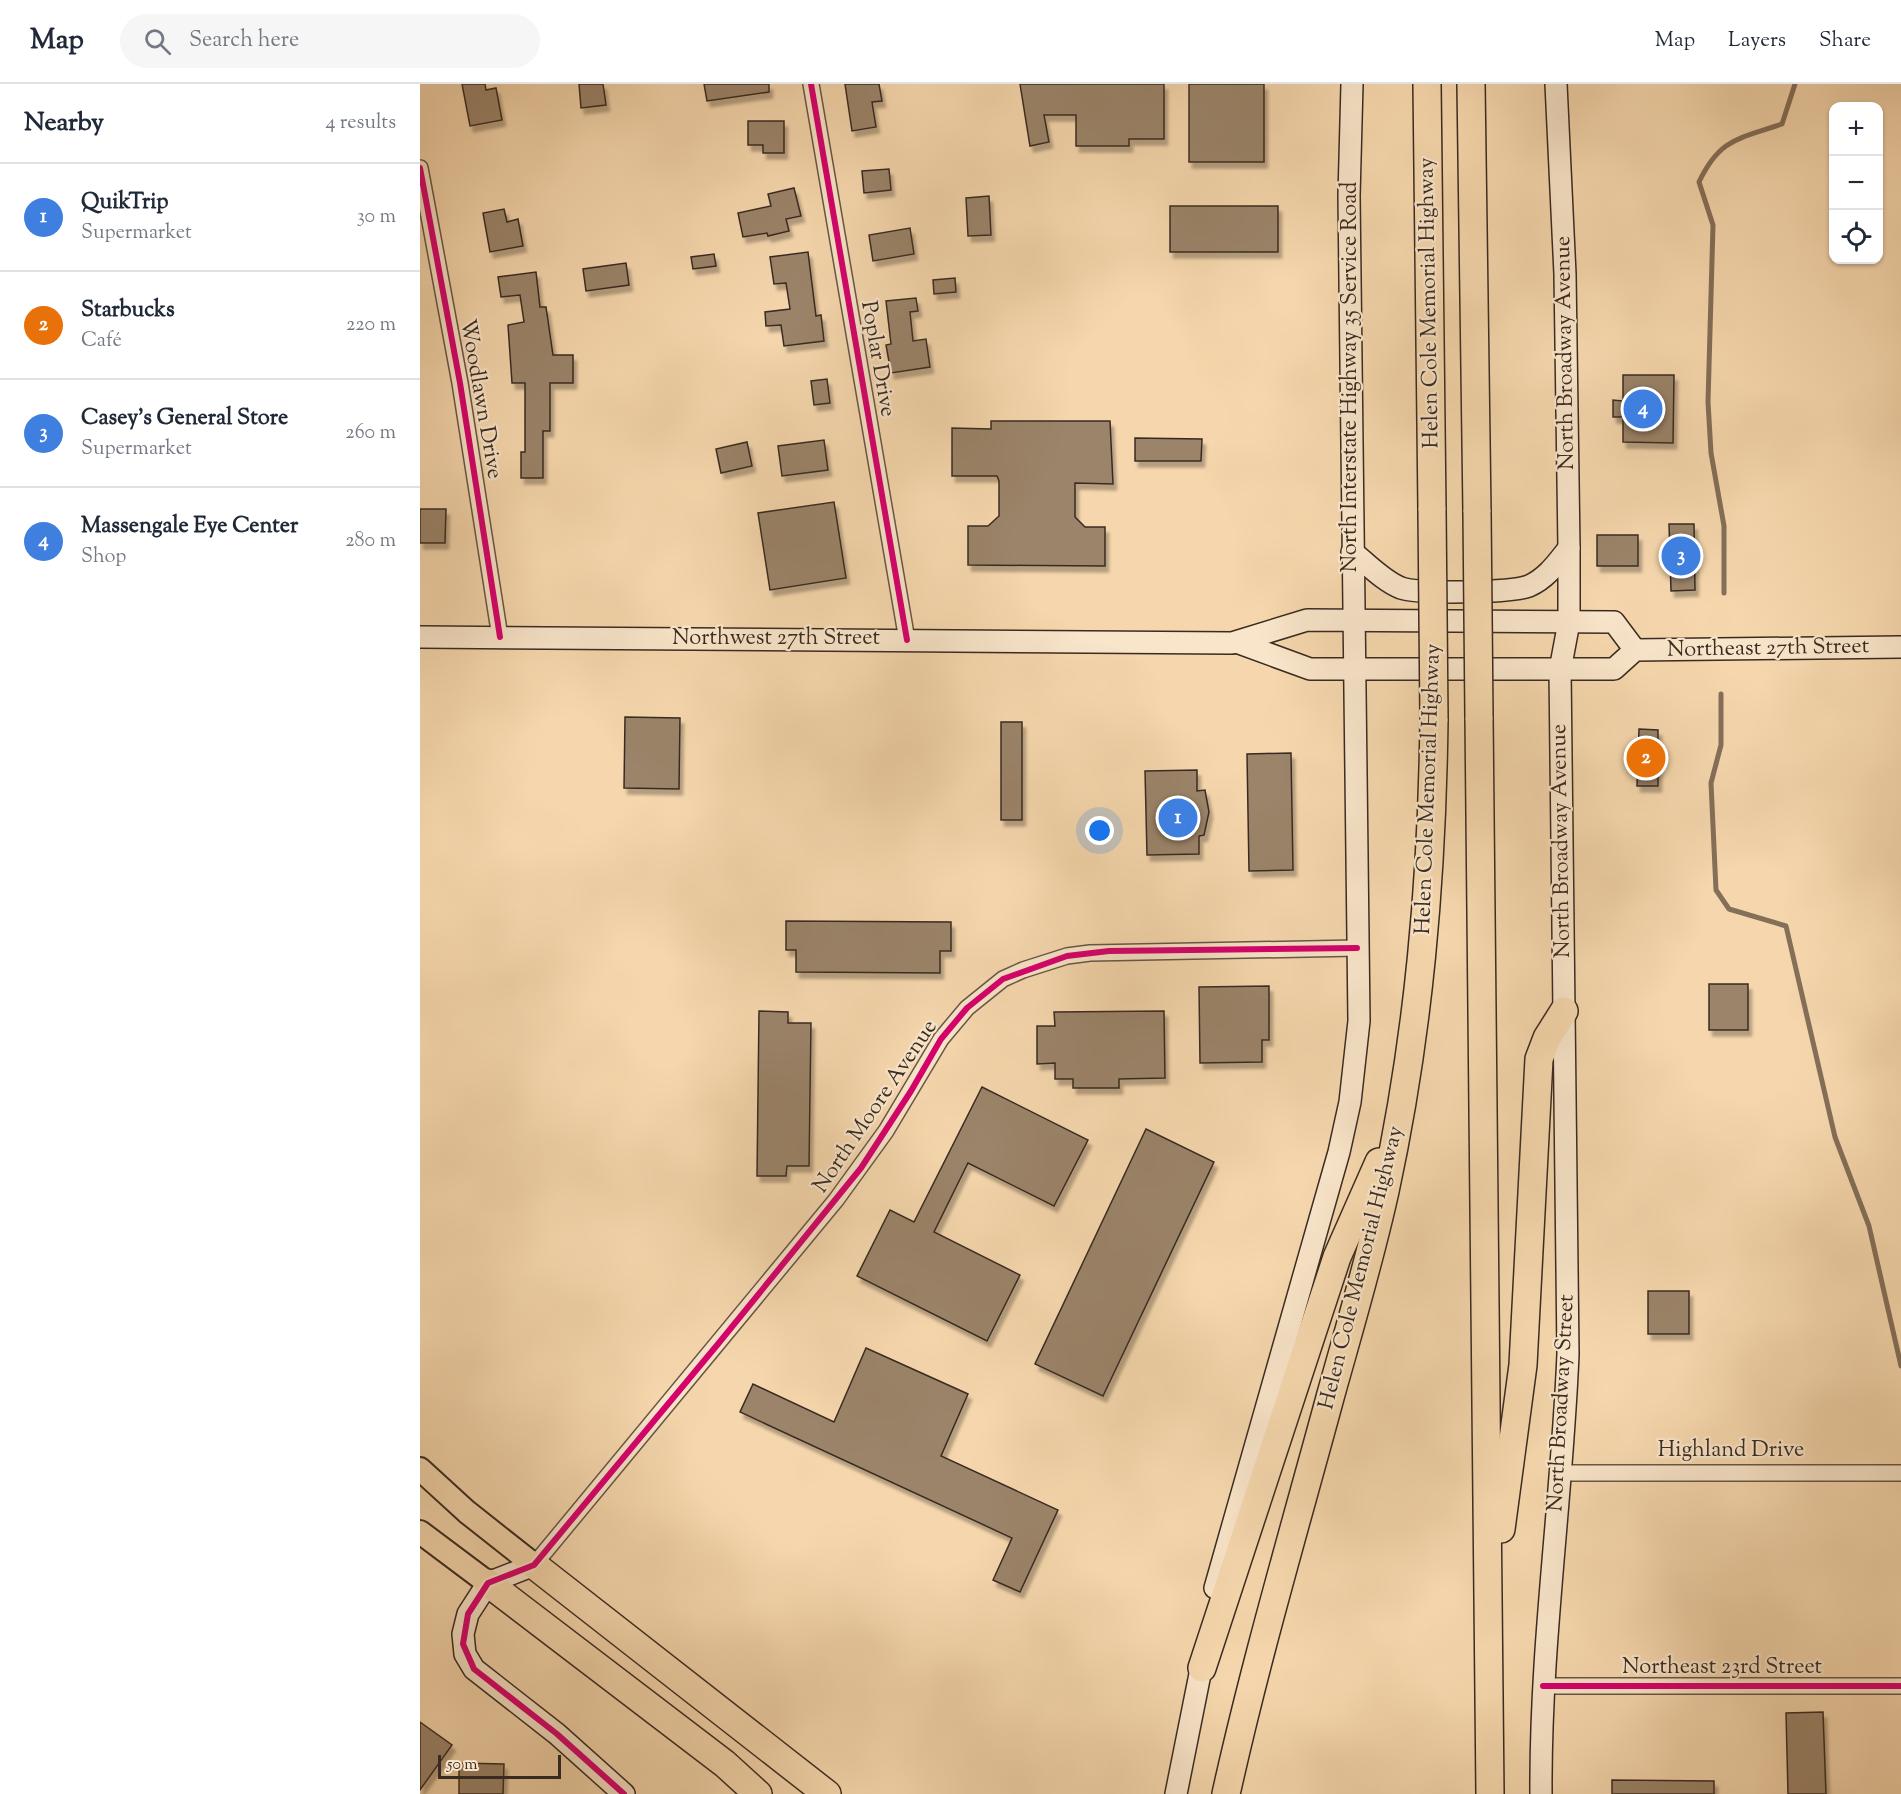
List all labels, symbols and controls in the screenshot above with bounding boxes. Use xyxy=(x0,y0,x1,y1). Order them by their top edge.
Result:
search box xyxy=(120,14,540,68)
text: Map xyxy=(30,21,84,61)
icon: search xyxy=(141,25,174,58)
text: Search here xyxy=(189,25,299,57)
text: Map xyxy=(1655,26,1695,56)
text: Layers xyxy=(1728,26,1786,56)
text: Share xyxy=(1819,26,1871,56)
map controls xyxy=(1829,102,1883,264)
button: + xyxy=(1829,102,1883,156)
text: Nearby xyxy=(24,105,104,142)
text: 4 results xyxy=(325,109,396,138)
button: − xyxy=(1829,156,1883,210)
street label: Helen Cole Memorial Highway xyxy=(1411,157,1449,449)
street label: North Interstate Highway 35 Service Road xyxy=(1335,182,1367,572)
text: QuikTrip xyxy=(81,187,169,219)
text: 1 xyxy=(40,203,47,232)
text: 30 m xyxy=(357,203,396,232)
button: locate xyxy=(1829,210,1883,264)
text: Supermarket xyxy=(81,219,192,248)
street label: North Broadway Avenue xyxy=(1548,236,1584,470)
text: Starbucks xyxy=(81,295,175,327)
street label: Poplar Drive xyxy=(851,299,903,419)
text: 2 xyxy=(39,311,48,340)
text: 220 m xyxy=(346,311,396,340)
street label: Woodlawn Drive xyxy=(450,317,510,481)
text: Café xyxy=(81,327,122,356)
pin: 4 xyxy=(1624,386,1662,432)
text: Casey's General Store xyxy=(81,403,288,435)
text: 3 xyxy=(39,419,48,448)
text: 260 m xyxy=(345,419,396,448)
text: Supermarket xyxy=(81,435,192,464)
text: Massengale Eye Center xyxy=(81,511,298,543)
text: 4 xyxy=(38,527,49,556)
text: 280 m xyxy=(345,527,396,556)
pin: 3 xyxy=(1662,534,1700,578)
text: Shop xyxy=(81,543,126,572)
street label: Northwest 27th Street xyxy=(672,623,880,655)
street label: Northeast 27th Street xyxy=(1667,631,1870,667)
street label: Helen Cole Memorial Highway xyxy=(1408,643,1450,935)
street label: North Broadway Avenue xyxy=(1544,724,1580,958)
pin: 2 xyxy=(1626,736,1666,780)
pin: 1 xyxy=(1158,796,1197,840)
your location xyxy=(1085,816,1114,845)
street label: North Moore Avenue xyxy=(806,1014,946,1200)
street label: Helen Cole Memorial Highway xyxy=(1311,1123,1413,1413)
street label: North Broadway Street xyxy=(1540,1293,1584,1512)
street label: Highland Drive xyxy=(1658,1435,1804,1467)
street label: Northeast 23rd Street xyxy=(1622,1652,1823,1684)
scale bar xyxy=(438,1752,561,1780)
text: 50 m xyxy=(447,1754,478,1777)

